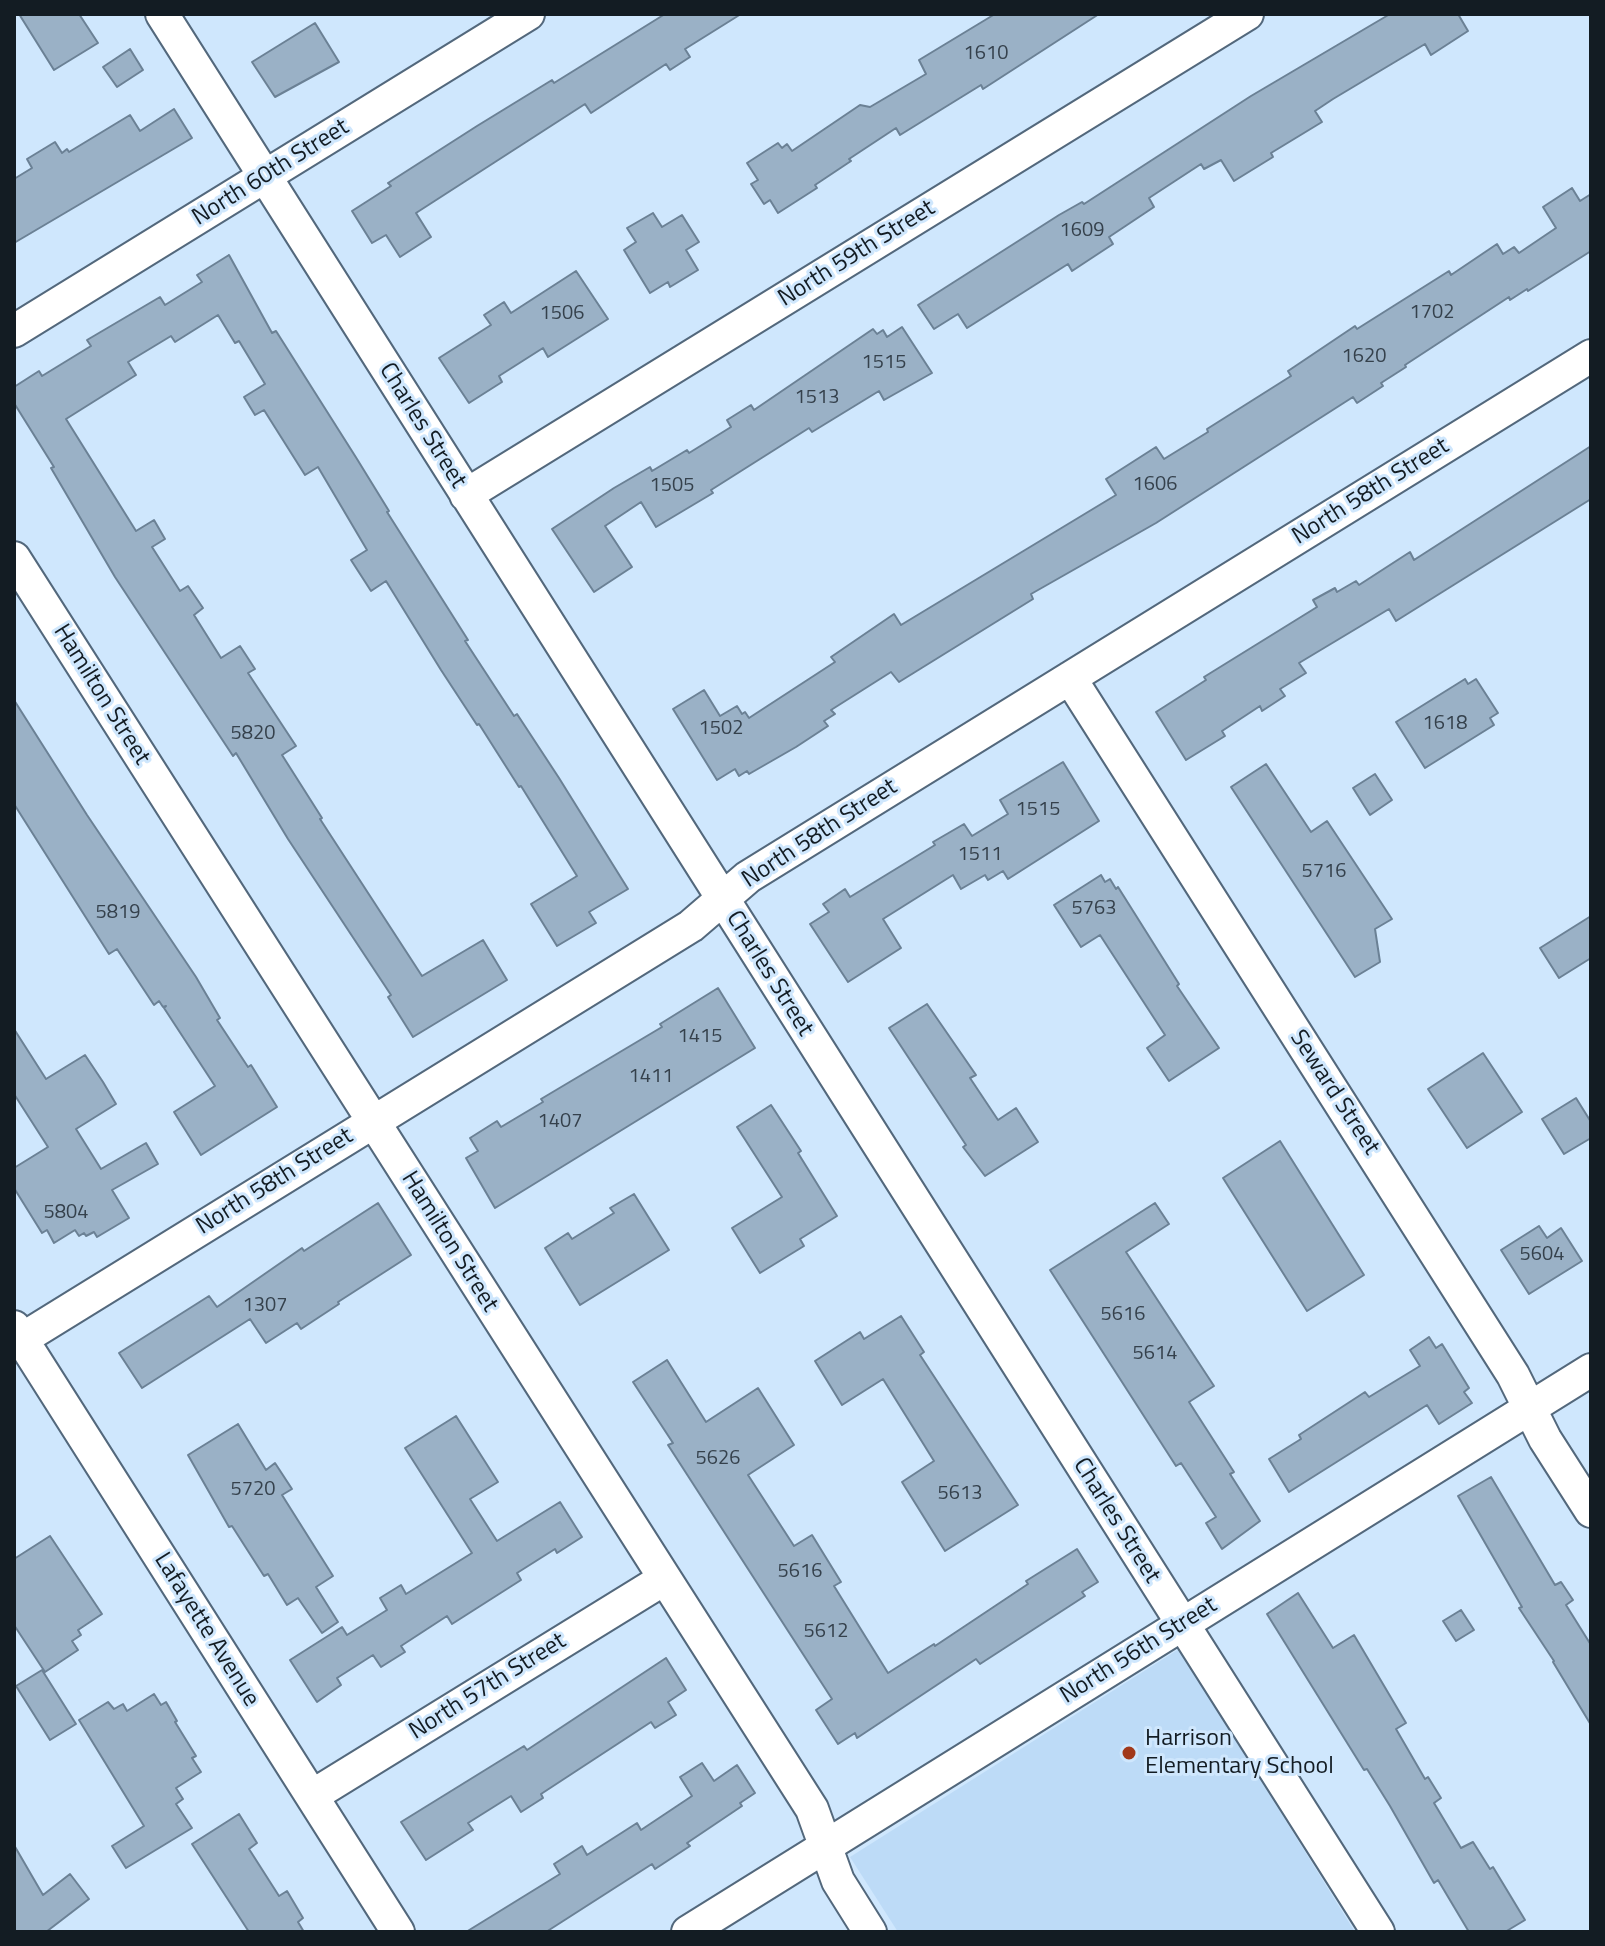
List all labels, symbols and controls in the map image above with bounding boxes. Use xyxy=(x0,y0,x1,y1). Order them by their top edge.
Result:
house number: 1610 xyxy=(964,42,1008,66)
street label: North 60th Street xyxy=(187,113,355,233)
street label: North 59th Street xyxy=(773,194,941,314)
house number: 1609 xyxy=(1060,219,1104,243)
house number: 1702 xyxy=(1410,301,1454,325)
house number: 1506 xyxy=(540,302,584,326)
house number: 1620 xyxy=(1342,345,1386,369)
house number: 1515 xyxy=(862,351,906,375)
street label: Charles Street xyxy=(372,358,472,494)
house number: 1513 xyxy=(795,386,839,410)
street label: North 58th Street xyxy=(1287,432,1455,552)
house number: 1606 xyxy=(1133,473,1177,497)
house number: 1505 xyxy=(650,474,694,498)
street label: Hamilton Street xyxy=(46,619,156,771)
house number: 1618 xyxy=(1423,712,1467,736)
house number: 1502 xyxy=(699,717,743,741)
house number: 5820 xyxy=(231,722,275,746)
street label: North 58th Street xyxy=(737,773,903,895)
house number: 1515 xyxy=(1016,798,1060,822)
house number: 1511 xyxy=(958,843,1002,867)
house number: 5716 xyxy=(1302,860,1346,884)
house number: 5763 xyxy=(1072,897,1116,921)
house number: 5819 xyxy=(96,901,140,925)
street label: Charles Street xyxy=(719,906,819,1042)
house number: 1415 xyxy=(678,1025,722,1049)
street label: Seward Street xyxy=(1283,1025,1385,1161)
house number: 1411 xyxy=(629,1065,673,1089)
house number: 1407 xyxy=(538,1110,582,1134)
street label: North 58th Street xyxy=(191,1122,359,1242)
street label: Hamilton Street xyxy=(394,1166,504,1318)
house number: 5804 xyxy=(44,1201,88,1225)
house number: 5604 xyxy=(1520,1243,1564,1267)
house number: 1307 xyxy=(243,1294,287,1318)
house number: 5616 xyxy=(1101,1303,1145,1327)
house number: 5614 xyxy=(1133,1342,1177,1366)
house number: 5626 xyxy=(696,1447,740,1471)
street label: Charles Street xyxy=(1066,1453,1166,1589)
house number: 5720 xyxy=(231,1478,275,1502)
house number: 5613 xyxy=(938,1482,982,1506)
street label: Lafayette Avenue xyxy=(147,1548,265,1712)
house number: 5616 xyxy=(778,1560,822,1584)
street label: North 56th Street xyxy=(1055,1591,1223,1711)
house number: 5612 xyxy=(804,1620,848,1644)
street label: North 57th Street xyxy=(404,1627,572,1747)
place label: Harrison Elementary School xyxy=(1145,1725,1334,1781)
marker: Harrison Elementary School xyxy=(1120,1744,1138,1762)

